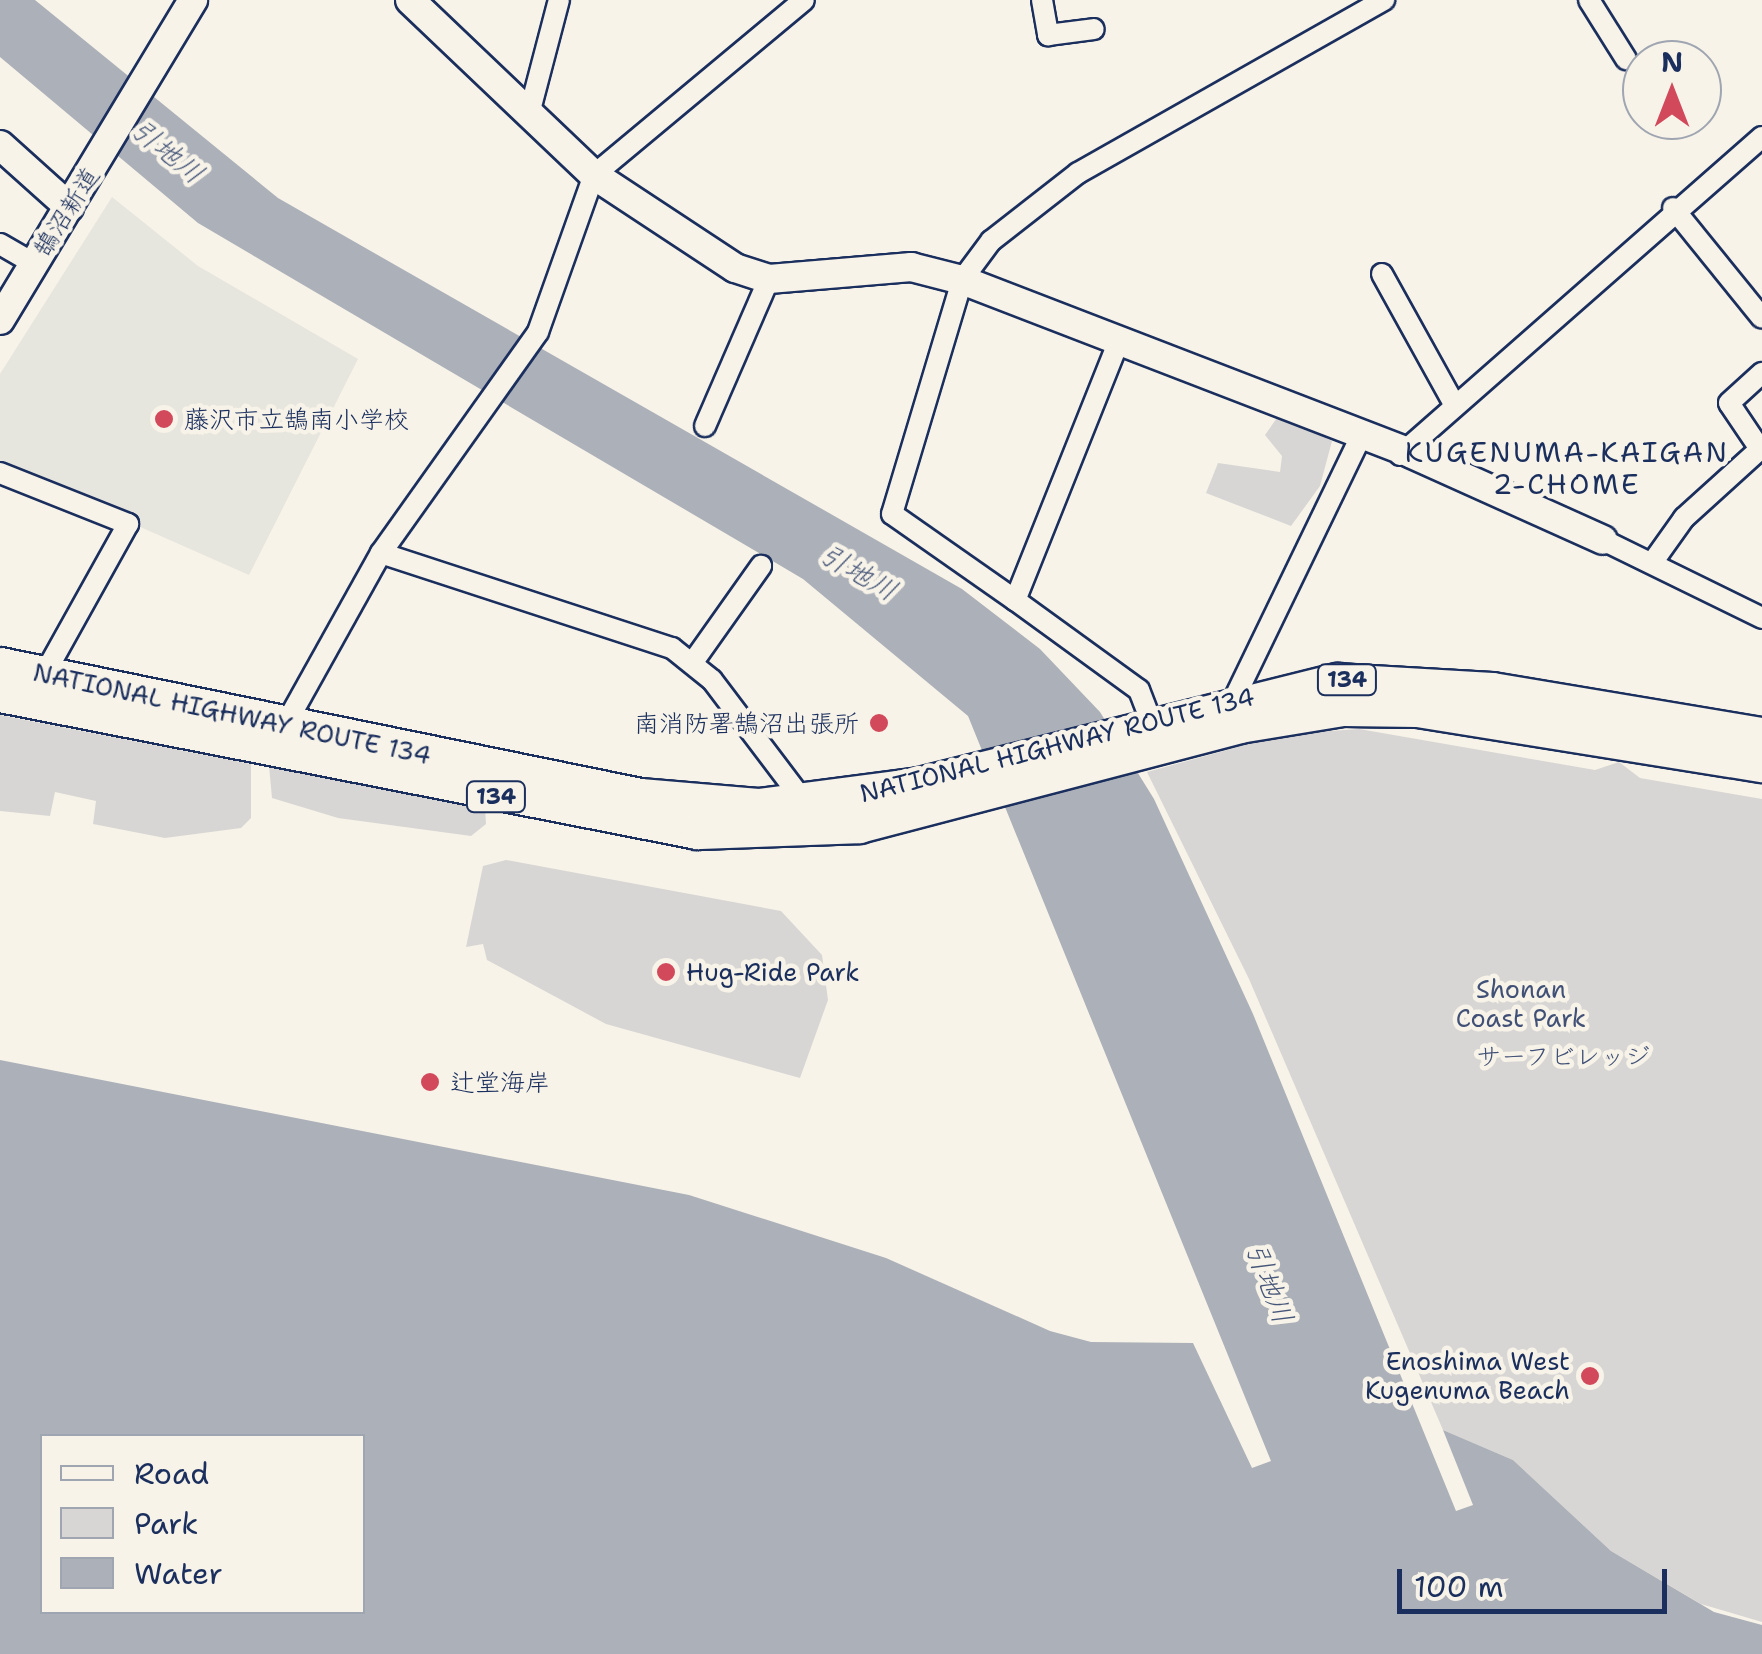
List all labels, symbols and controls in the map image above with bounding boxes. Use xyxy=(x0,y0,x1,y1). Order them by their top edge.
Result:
north arrow xyxy=(1622,40,1722,140)
text: N xyxy=(1661,43,1683,81)
water label: 引地川 xyxy=(125,112,211,190)
street label: 鵠沼新道 xyxy=(27,162,105,262)
place label: 藤沢市立鵠南小学校 xyxy=(184,404,409,434)
marker: 藤沢市立鵠南小学校 xyxy=(153,408,175,430)
district label: KUGENUMA-KAIGAN 2-CHOME xyxy=(1405,435,1729,501)
water label: 引地川 xyxy=(814,536,904,608)
street label: NATIONAL HIGHWAY ROUTE 134 xyxy=(30,657,434,771)
road number: 134 xyxy=(1314,663,1380,697)
street label: NATIONAL HIGHWAY ROUTE 134 xyxy=(856,681,1258,809)
place label: 南消防署鵠沼出張所 xyxy=(634,708,859,738)
marker: 南消防署鵠沼出張所 xyxy=(868,712,890,734)
road number: 134 xyxy=(464,780,528,814)
place label: Hug-Ride Park xyxy=(686,957,860,987)
marker: Hug-Ride Park xyxy=(655,961,677,983)
park label: Shonan Coast Park xyxy=(1456,975,1586,1034)
park label: サーフビレッジ xyxy=(1476,1041,1650,1071)
place label: 辻堂海岸 xyxy=(450,1067,550,1097)
marker: 辻堂海岸 xyxy=(419,1071,441,1093)
water label: 引地川 xyxy=(1239,1238,1301,1328)
place label: Enoshima West Kugenuma Beach xyxy=(1365,1347,1570,1406)
marker: Enoshima West Kugenuma Beach xyxy=(1579,1365,1601,1387)
legend xyxy=(40,1434,365,1614)
text: Road xyxy=(134,1453,209,1494)
text: Park xyxy=(134,1503,198,1544)
scale bar xyxy=(1402,1549,1672,1611)
text: Water xyxy=(134,1553,223,1594)
text: 100 m xyxy=(1414,1566,1504,1607)

